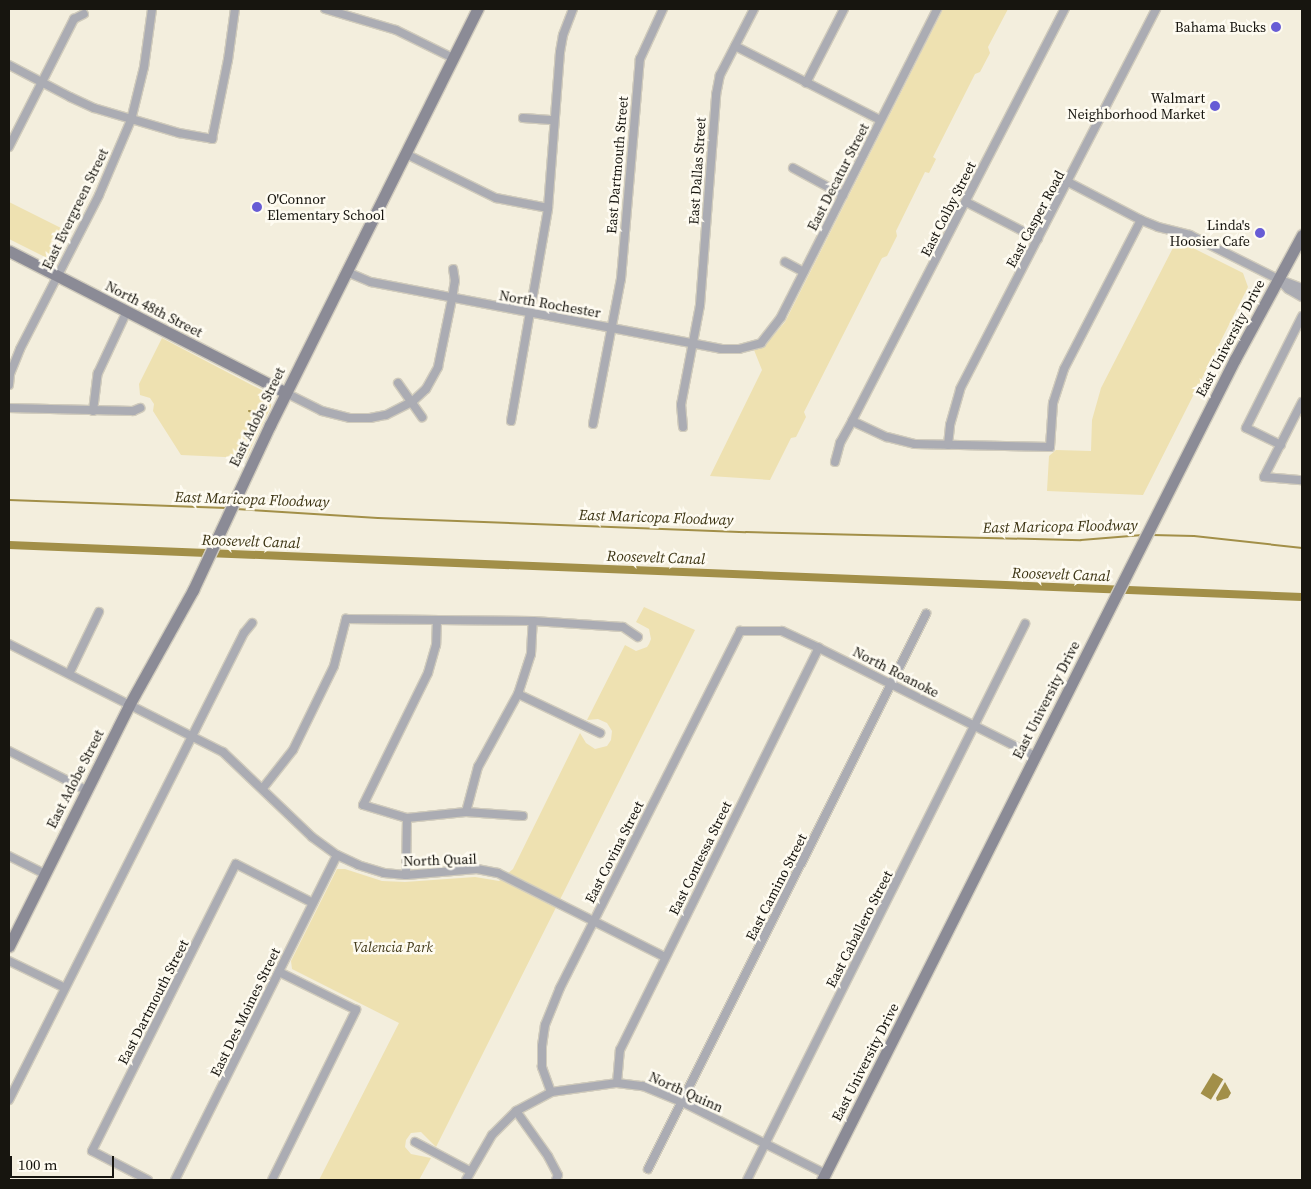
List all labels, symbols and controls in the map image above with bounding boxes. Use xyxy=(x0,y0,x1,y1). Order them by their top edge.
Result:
place label: Bahama Bucks xyxy=(1175,19,1266,35)
marker: Bahama Bucks xyxy=(1270,21,1282,33)
place label: Walmart Neighborhood Market xyxy=(1067,90,1205,122)
street label: East Dartmouth Street xyxy=(603,96,631,234)
marker: Walmart Neighborhood Market xyxy=(1209,100,1221,112)
street label: East Dallas Street xyxy=(685,117,709,225)
street label: East Decatur Street xyxy=(804,120,872,234)
street label: East Evergreen Street xyxy=(38,146,112,272)
street label: East Colby Street xyxy=(917,159,979,259)
street label: East Casper Road xyxy=(1002,168,1068,270)
place label: O'Connor Elementary School xyxy=(267,191,385,223)
marker: O'Connor Elementary School xyxy=(251,201,263,213)
place label: Linda's Hoosier Cafe xyxy=(1169,217,1250,250)
marker: Linda's Hoosier Cafe xyxy=(1254,227,1266,239)
street label: North 48th Street xyxy=(103,277,205,341)
street label: East University Drive xyxy=(1192,277,1268,399)
street label: North Rochester xyxy=(498,287,602,321)
street label: East Adobe Street xyxy=(226,365,288,469)
water label: East Maricopa Floodway xyxy=(174,487,330,511)
water label: East Maricopa Floodway xyxy=(578,505,734,529)
water label: East Maricopa Floodway xyxy=(982,516,1138,536)
water label: Roosevelt Canal xyxy=(201,530,301,552)
water label: Roosevelt Canal xyxy=(606,546,706,568)
water label: Roosevelt Canal xyxy=(1011,563,1111,585)
street label: East University Drive xyxy=(1009,638,1083,762)
street label: North Roanoke xyxy=(850,643,942,701)
street label: East Adobe Street xyxy=(43,727,107,831)
street label: East Covina Street xyxy=(581,798,647,906)
street label: East Contessa Street xyxy=(665,798,735,918)
street label: East Camino Street xyxy=(742,831,810,943)
street label: North Quail xyxy=(403,850,477,870)
street label: East Caballero Street xyxy=(822,868,896,990)
street label: East Dartmouth Street xyxy=(114,937,192,1067)
park label: Valencia Park xyxy=(353,939,433,955)
street label: East Des Moines Street xyxy=(206,945,284,1079)
street label: East University Drive xyxy=(828,1000,902,1124)
street label: North Quinn xyxy=(646,1068,726,1116)
scale bar xyxy=(12,1146,116,1178)
text: 100 m xyxy=(18,1154,58,1175)

